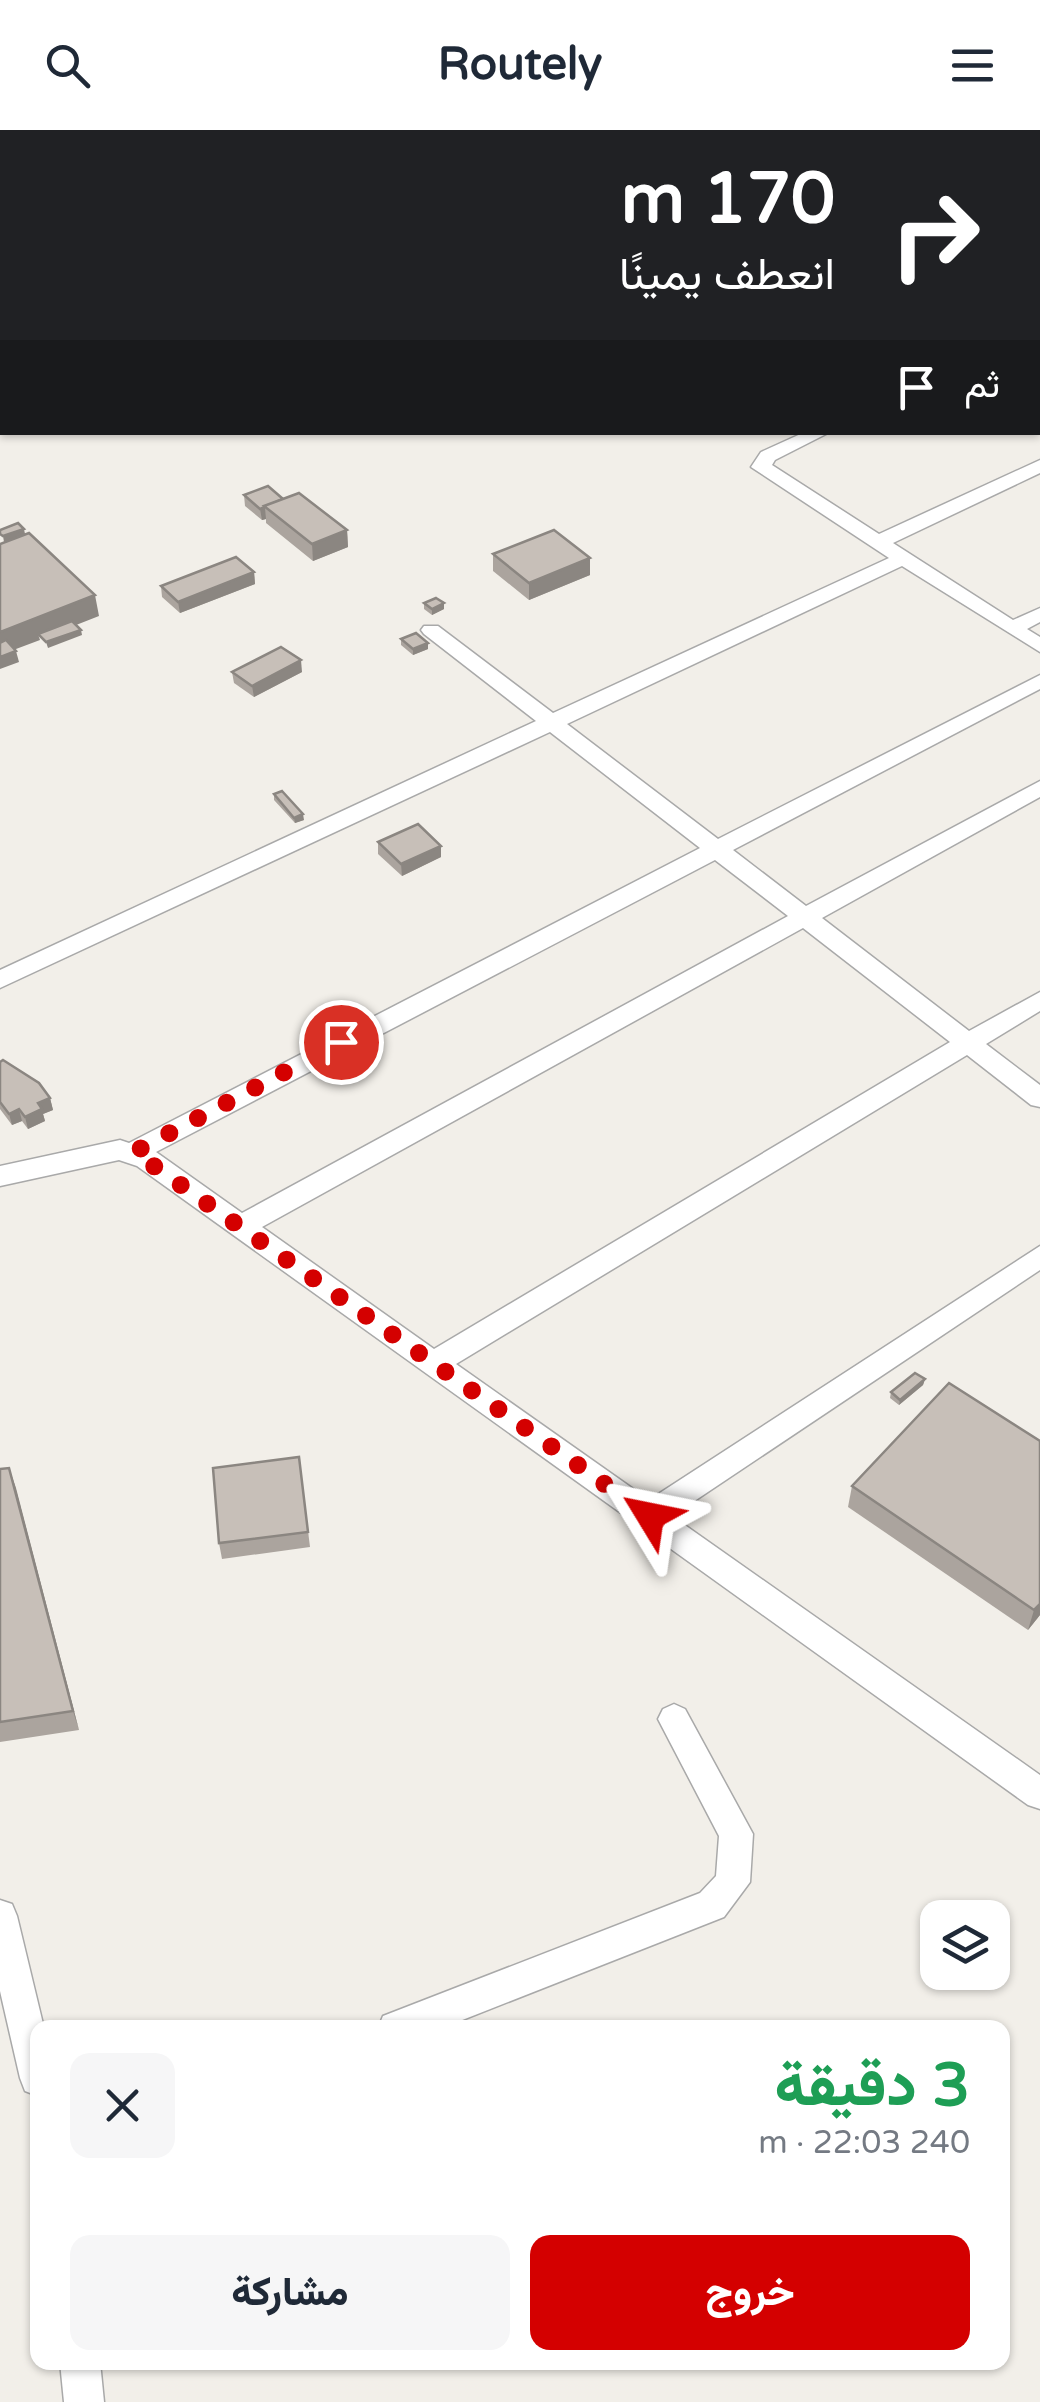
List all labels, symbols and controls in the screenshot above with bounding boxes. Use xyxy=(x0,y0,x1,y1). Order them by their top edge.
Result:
icon: search xyxy=(40,38,95,93)
text: Routely xyxy=(438,38,602,92)
icon: menu xyxy=(945,38,1000,93)
text: 170 m xyxy=(621,158,835,242)
icon: right xyxy=(870,170,1000,300)
text: انعطف يمينًا xyxy=(619,248,835,302)
icon: arrive xyxy=(889,360,944,415)
text: ثم xyxy=(964,362,1000,408)
pin xyxy=(299,1000,384,1085)
icon: arrive xyxy=(314,1015,369,1070)
position arrow xyxy=(598,1464,702,1568)
map controls xyxy=(920,1900,1010,1990)
button: layers xyxy=(920,1900,1010,1990)
text: 3 دقيقة xyxy=(775,2050,970,2122)
button: close xyxy=(70,2053,175,2158)
text: 240 m · 22:03 xyxy=(758,2124,970,2162)
button: مشاركة xyxy=(70,2235,510,2350)
button: خروج xyxy=(530,2235,970,2350)

